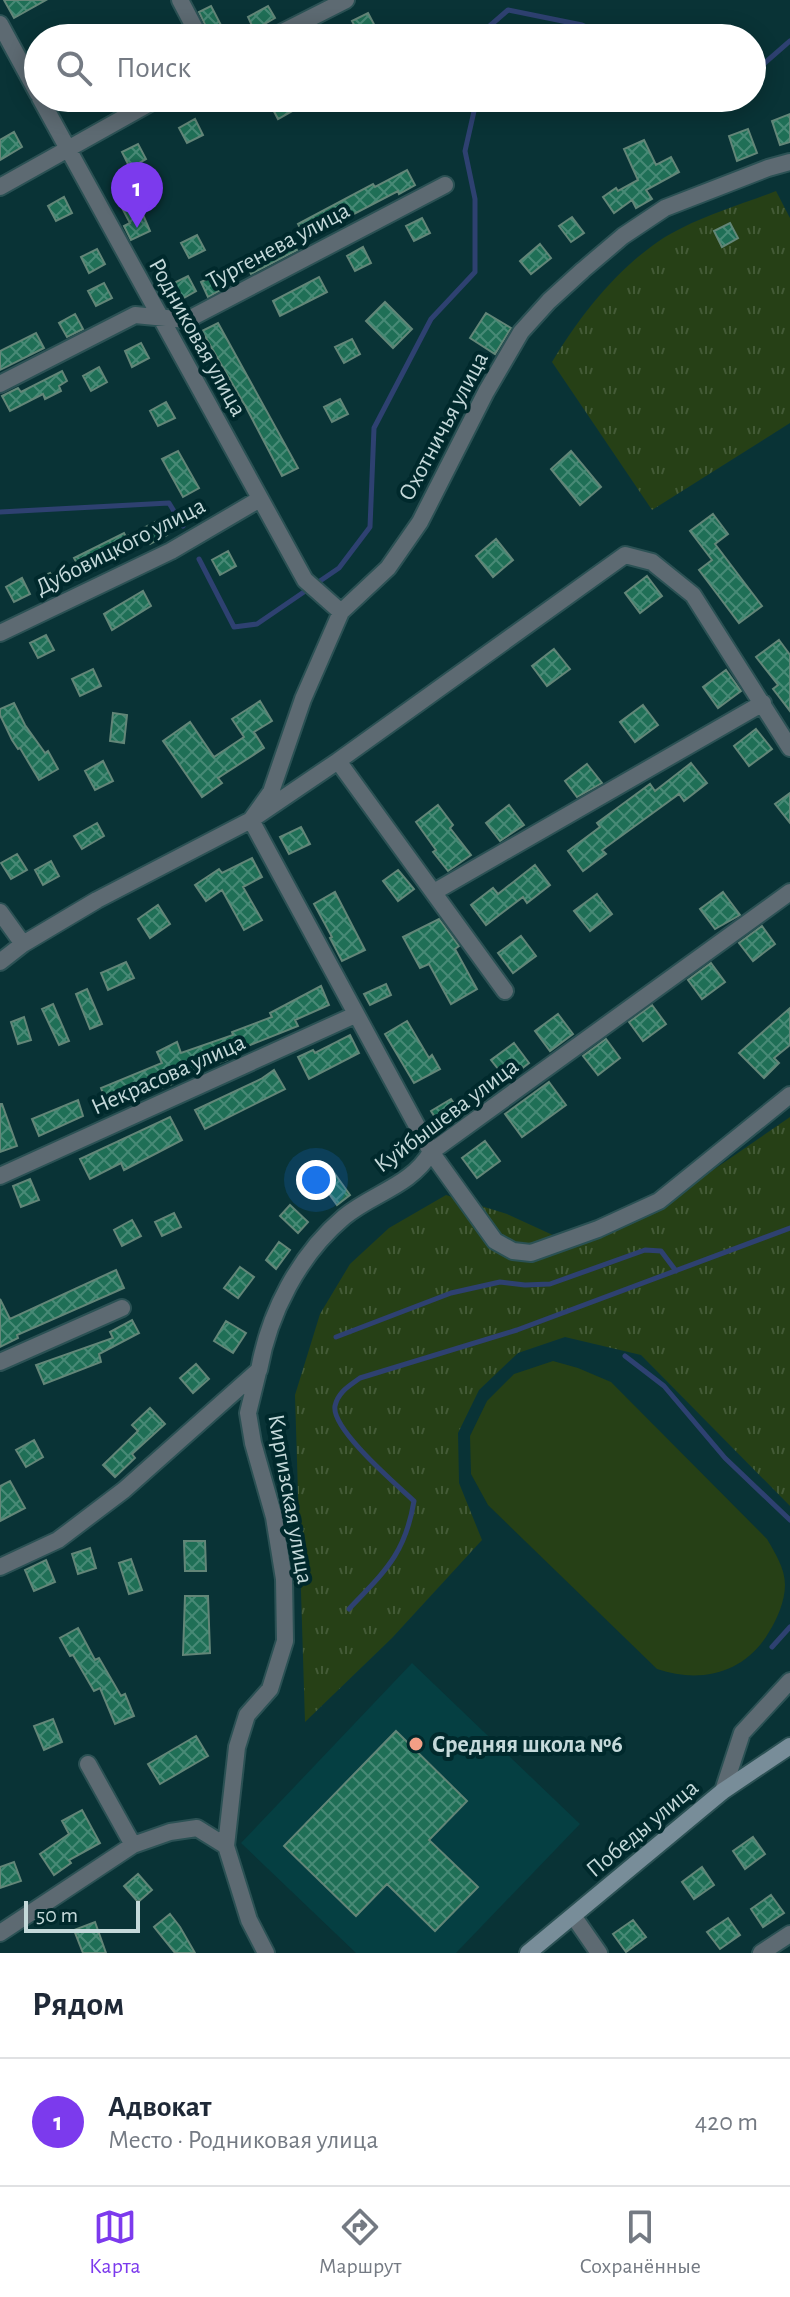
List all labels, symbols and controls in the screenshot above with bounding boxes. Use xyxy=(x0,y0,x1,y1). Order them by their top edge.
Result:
search box xyxy=(24,24,766,112)
icon: search xyxy=(52,46,96,90)
text: Поиск xyxy=(116,53,191,83)
pin: 1 xyxy=(111,162,163,228)
street label: Тургенева улица xyxy=(203,198,354,294)
street label: Родниковая улица xyxy=(144,255,250,420)
street label: Охотничья улица xyxy=(395,348,493,505)
street label: Дубовицкого улица xyxy=(32,494,209,600)
street label: Некрасова улица xyxy=(88,1030,249,1120)
street label: Куйбышева улица xyxy=(370,1054,523,1178)
your location xyxy=(296,1160,336,1200)
street label: Киргизская улица xyxy=(263,1412,317,1586)
place label: Средняя школа №6 xyxy=(432,1733,623,1757)
marker: Средняя школа №6 xyxy=(407,1735,425,1753)
street label: Победы улица xyxy=(582,1775,703,1882)
scale bar xyxy=(24,1897,140,1933)
text: 50 m xyxy=(36,1904,78,1926)
text: Рядом xyxy=(32,1988,124,2022)
text: Адвокат xyxy=(108,2092,212,2122)
text: 1 xyxy=(53,2109,63,2135)
text: 420 m xyxy=(695,2109,758,2135)
text: Место · Родниковая улица xyxy=(108,2127,378,2153)
tab: Карта xyxy=(89,2205,141,2279)
tab: Маршрут xyxy=(319,2205,401,2279)
tab: Сохранённые xyxy=(579,2205,701,2279)

